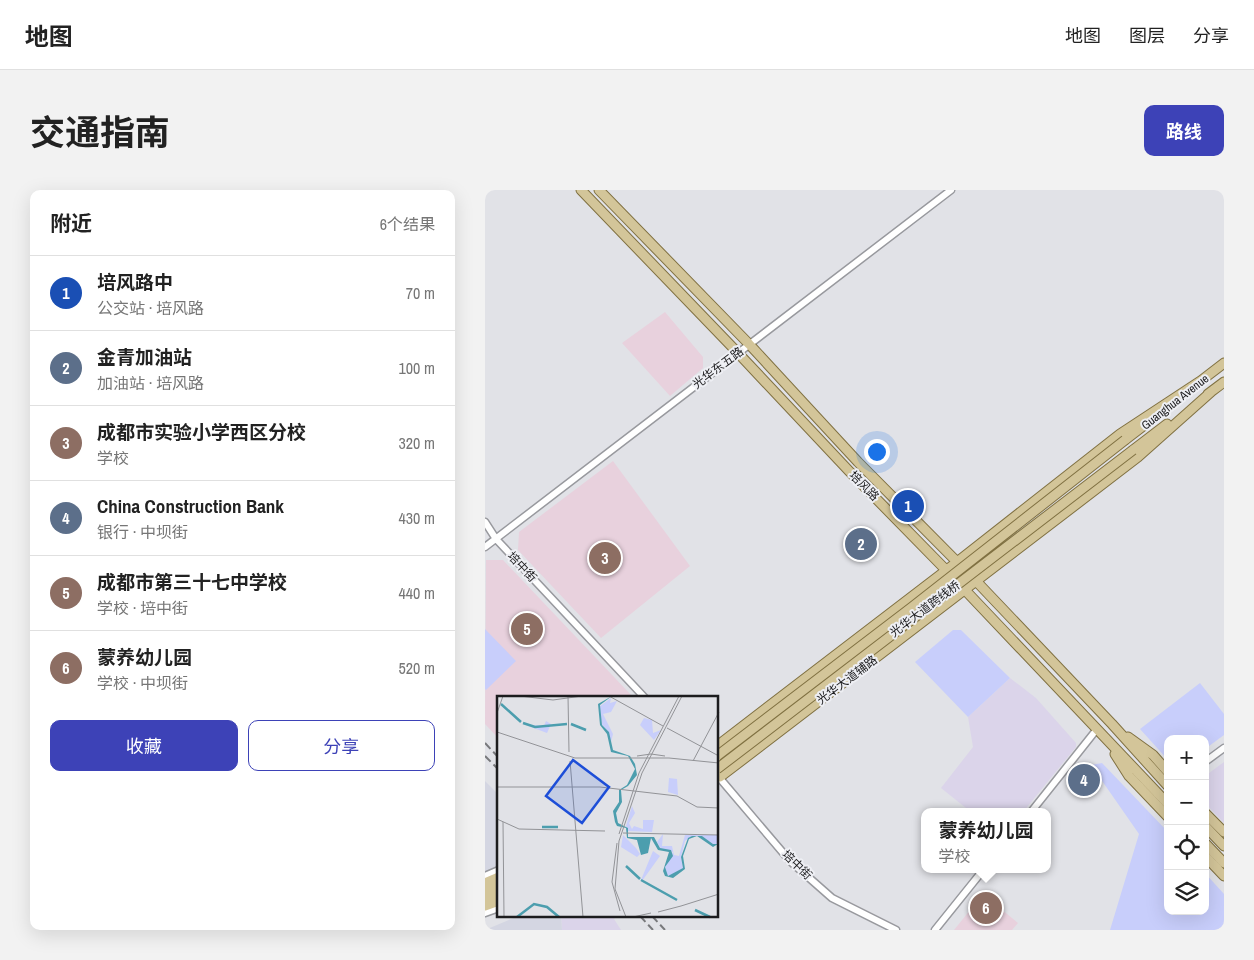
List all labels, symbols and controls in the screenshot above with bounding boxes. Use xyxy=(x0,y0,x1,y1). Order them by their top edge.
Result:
text: 地图 xyxy=(25,20,73,52)
text: 地图 xyxy=(1065,23,1101,48)
text: 图层 xyxy=(1129,23,1165,48)
text: 分享 xyxy=(1193,23,1229,48)
button: 路线 xyxy=(1144,105,1224,156)
text: 交通指南 xyxy=(30,109,170,156)
text: 附近 xyxy=(50,209,92,238)
text: 6个结果 xyxy=(380,213,435,235)
text: 培风路中 xyxy=(97,269,173,295)
text: 1 xyxy=(62,282,70,304)
text: 70 m xyxy=(406,282,435,304)
text: 公交站 · 培风路 xyxy=(97,297,204,319)
text: 金青加油站 xyxy=(97,344,192,370)
street label: 光华东五路 xyxy=(689,344,747,392)
text: 2 xyxy=(62,357,70,379)
text: 100 m xyxy=(399,357,435,379)
street label: Guanghua Avenue xyxy=(1138,371,1212,433)
text: 加油站 · 培风路 xyxy=(97,372,204,394)
text: 成都市实验小学西区分校 xyxy=(97,419,306,445)
text: 3 xyxy=(62,432,70,454)
text: 320 m xyxy=(399,432,435,454)
your location xyxy=(864,439,890,465)
text: 学校 xyxy=(97,447,129,469)
street label: 培风路 xyxy=(846,468,882,504)
pin: 1 xyxy=(892,487,924,525)
text: China Construction Bank xyxy=(97,493,284,519)
text: 4 xyxy=(62,507,70,529)
text: 430 m xyxy=(399,507,435,529)
text: 银行 · 中坝街 xyxy=(97,521,188,543)
pin: 2 xyxy=(845,525,877,563)
pin: 3 xyxy=(589,539,621,577)
street label: 培中街 xyxy=(504,548,540,586)
text: 成都市第三十七中学校 xyxy=(97,569,287,595)
street label: 光华大道跨线桥 xyxy=(887,577,963,641)
text: 5 xyxy=(62,582,70,604)
text: 440 m xyxy=(399,582,435,604)
text: 学校 · 培中街 xyxy=(97,597,188,619)
pin: 5 xyxy=(511,610,543,648)
text: 蒙养幼儿园 xyxy=(97,644,192,670)
street label: 光华大道辅路 xyxy=(813,652,881,708)
text: 6 xyxy=(62,657,70,679)
text: 520 m xyxy=(399,657,435,679)
text: 学校 · 中坝街 xyxy=(97,672,188,694)
inset map xyxy=(497,696,719,918)
button: 收藏 xyxy=(50,720,238,771)
button: 分享 xyxy=(248,720,435,771)
map controls xyxy=(1164,735,1209,915)
button: + xyxy=(1164,735,1209,780)
pin: 4 xyxy=(1068,761,1100,799)
button: − xyxy=(1164,780,1209,825)
popup xyxy=(921,808,1051,873)
text: 蒙养幼儿园 xyxy=(938,817,1034,843)
button: locate xyxy=(1164,825,1209,870)
text: 学校 xyxy=(938,845,971,867)
street label: 培中街 xyxy=(778,847,816,883)
button: layers xyxy=(1164,870,1209,915)
pin: 6 xyxy=(970,889,1002,927)

